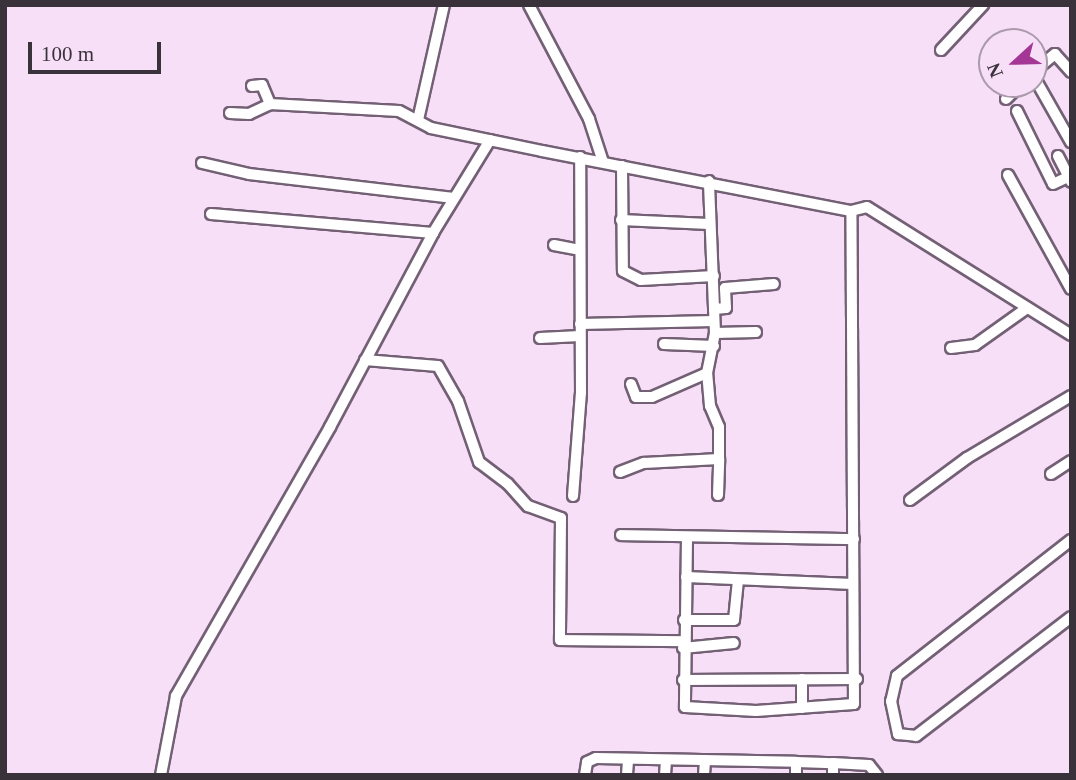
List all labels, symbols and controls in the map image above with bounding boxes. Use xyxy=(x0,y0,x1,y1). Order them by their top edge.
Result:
scale bar xyxy=(32,28,164,72)
north arrow xyxy=(978,28,1048,98)
text: 100 m xyxy=(41,42,94,66)
text: N xyxy=(983,60,1007,81)

